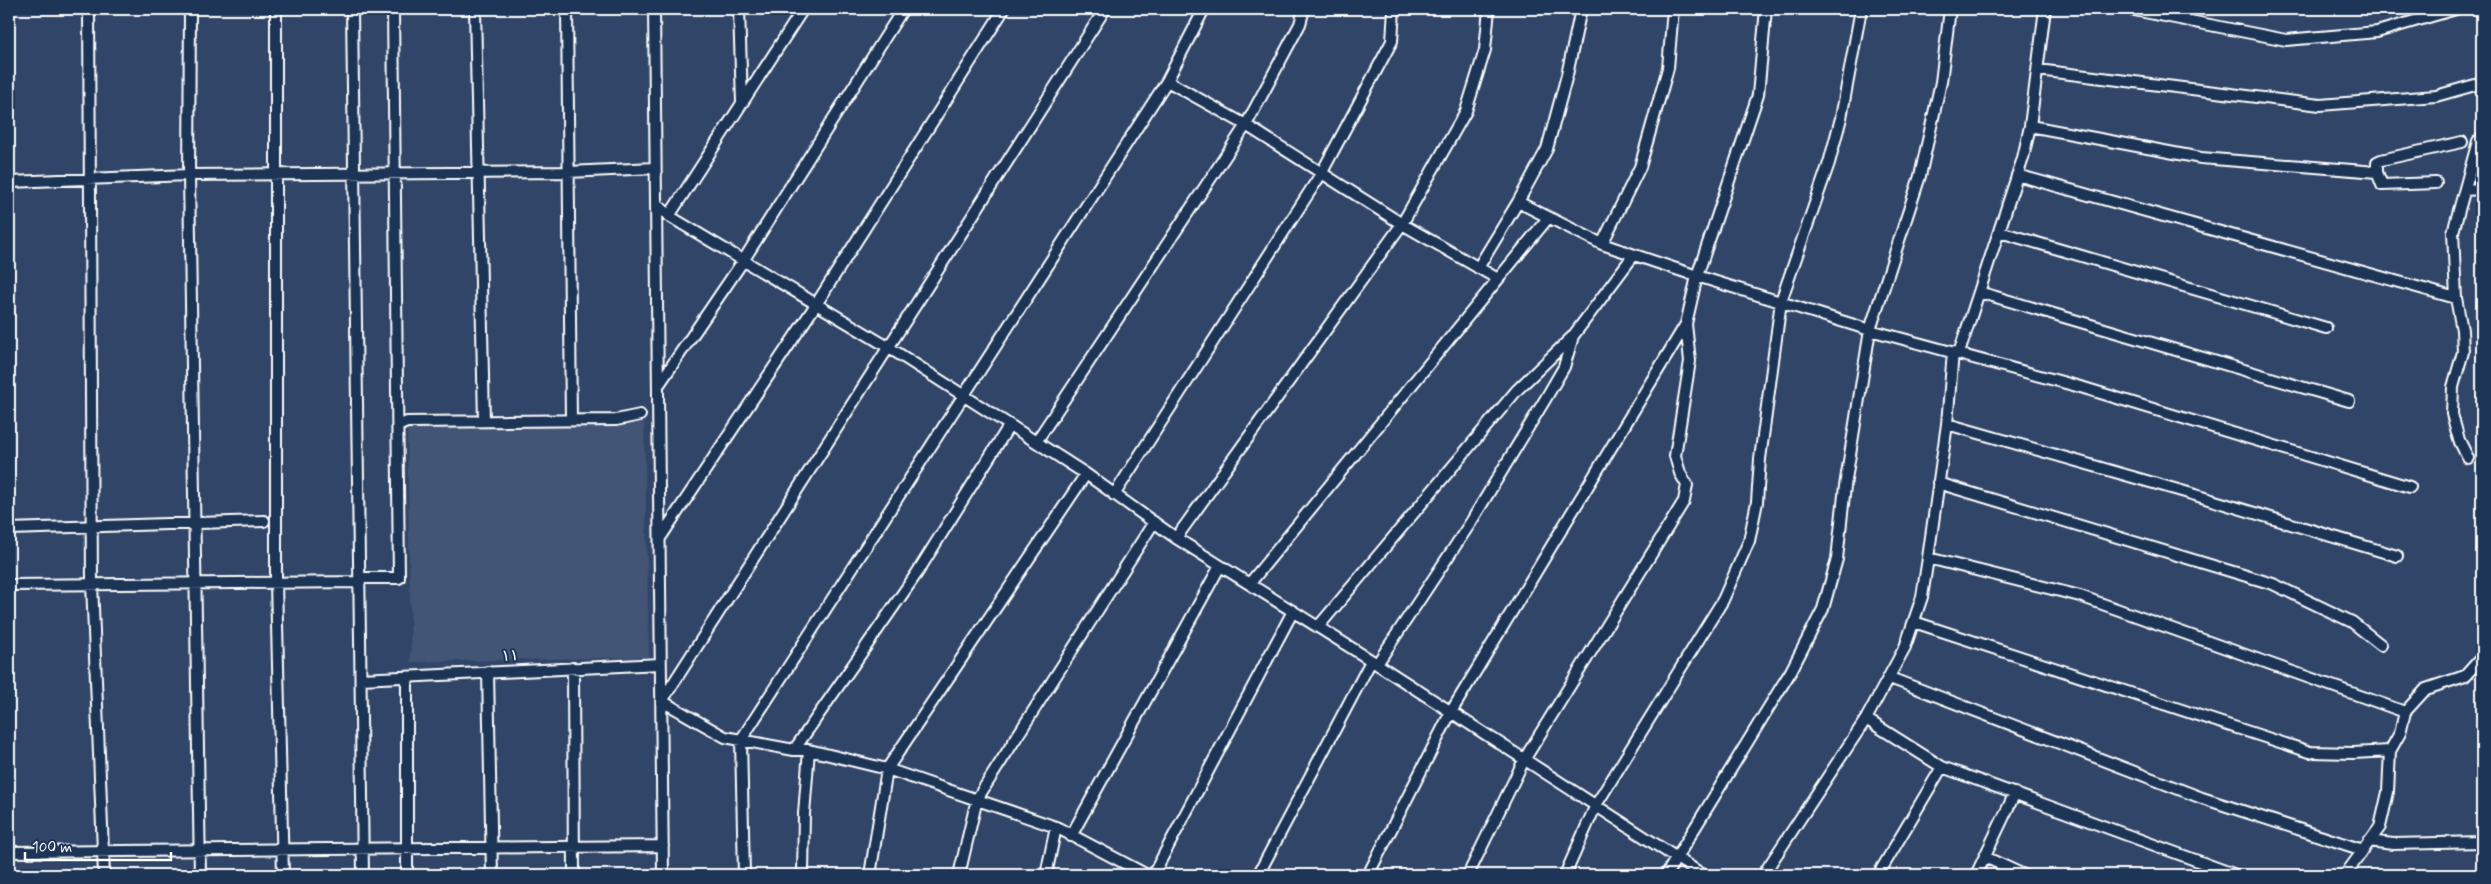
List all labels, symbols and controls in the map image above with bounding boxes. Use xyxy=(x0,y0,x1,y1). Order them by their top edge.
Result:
street label: ۱۱ xyxy=(501,645,519,667)
scale bar xyxy=(25,829,171,861)
text: 100 m xyxy=(32,838,72,858)

